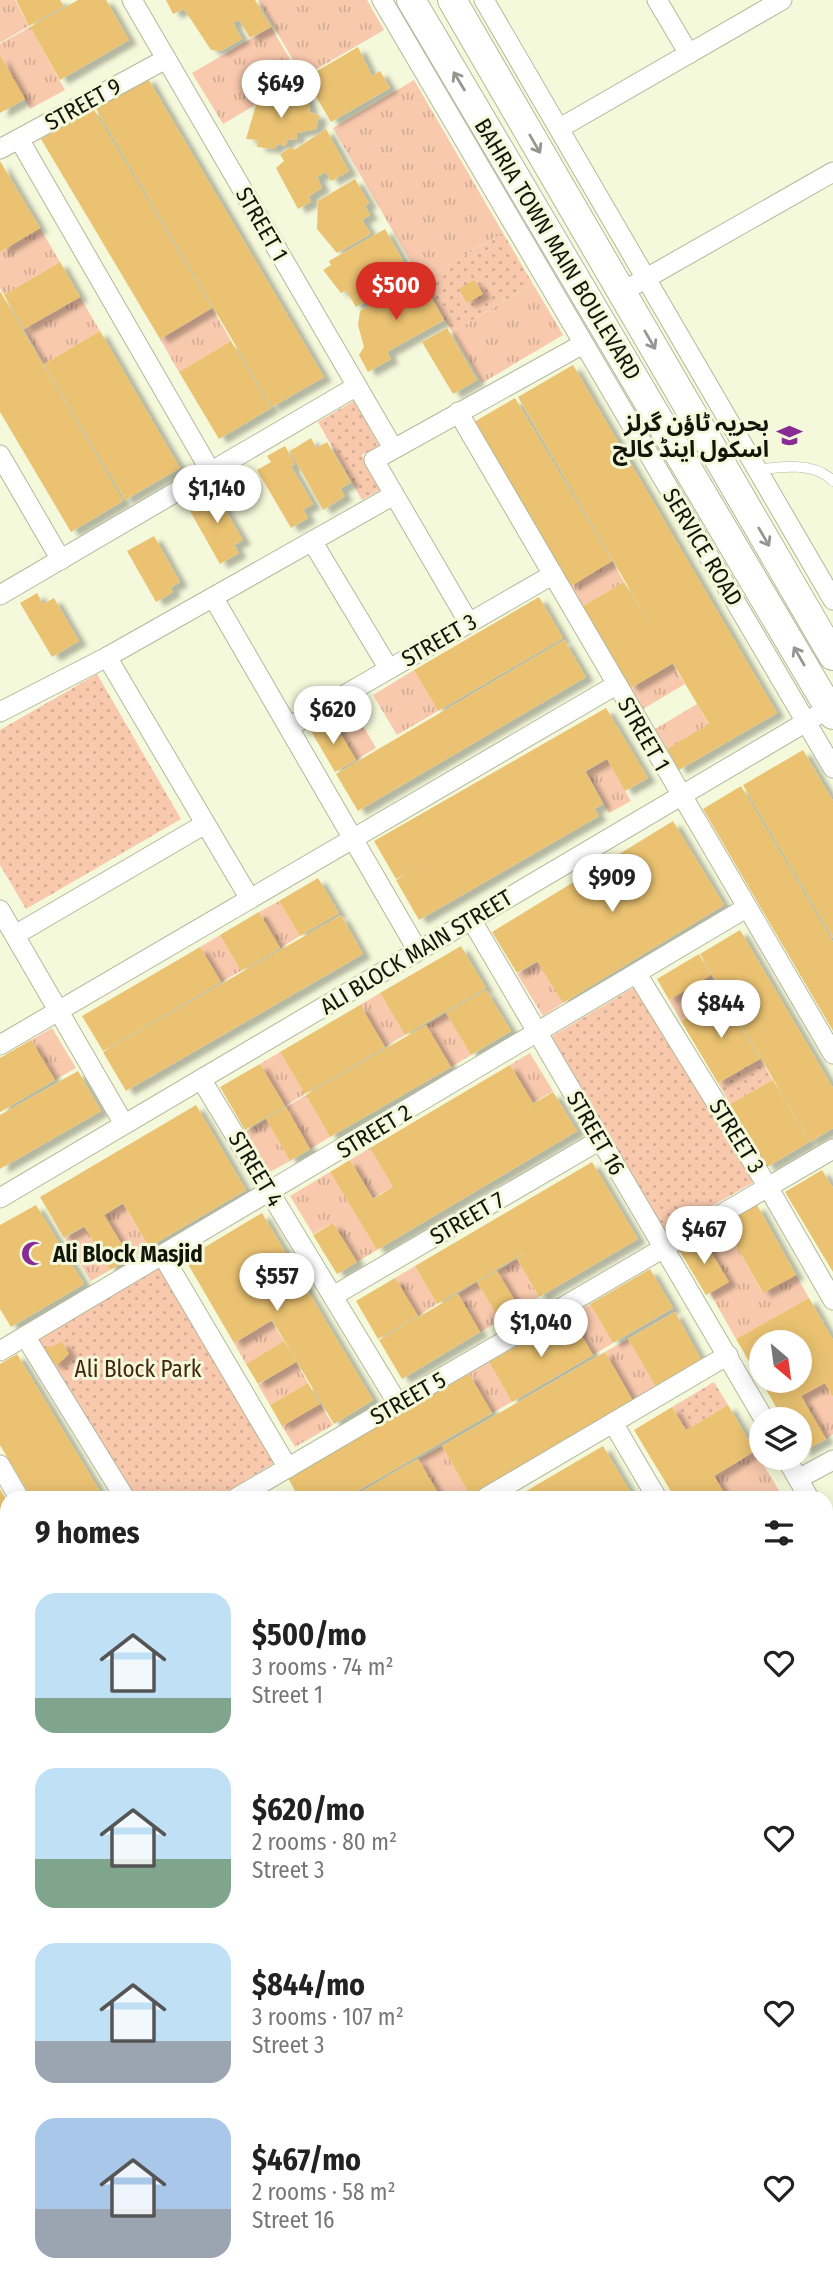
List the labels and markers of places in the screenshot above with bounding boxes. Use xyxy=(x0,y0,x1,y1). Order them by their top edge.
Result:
pin: $649 xyxy=(240,60,322,120)
pin: $500 xyxy=(355,262,437,322)
place label: بحریہ ٹاؤن گرلز اسکول اینڈ کالج xyxy=(612,409,769,466)
school or university icon: بحریہ ٹاؤن گرلز اسکول اینڈ کالج xyxy=(775,422,803,450)
pin: $1,140 xyxy=(160,466,274,525)
pin: $620 xyxy=(292,686,374,746)
pin: $909 xyxy=(571,855,653,914)
pin: $844 xyxy=(680,981,762,1040)
pin: $467 xyxy=(663,1206,745,1266)
mosque icon: Ali Block Masjid xyxy=(19,1240,47,1268)
place label: Ali Block Masjid xyxy=(52,1240,203,1268)
pin: $557 xyxy=(236,1254,318,1313)
pin: $1,040 xyxy=(484,1300,598,1359)

